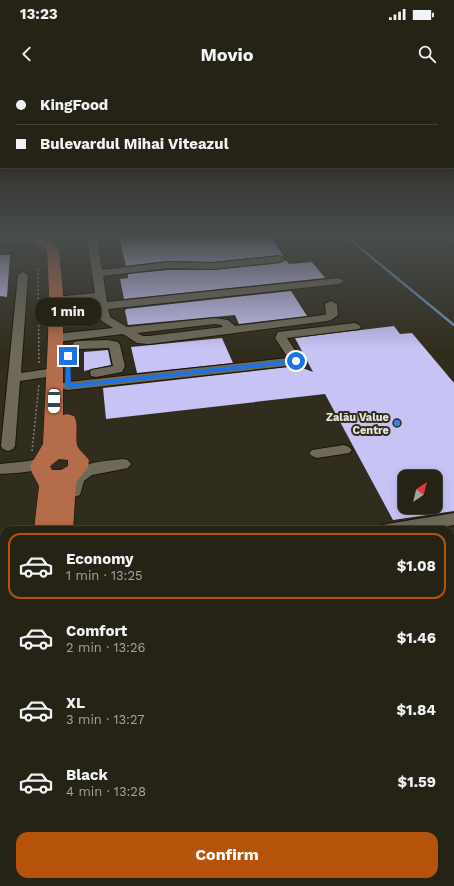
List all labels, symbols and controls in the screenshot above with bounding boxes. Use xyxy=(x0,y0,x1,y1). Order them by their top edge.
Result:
text: 13:23 xyxy=(20,5,58,23)
icon: back xyxy=(16,43,38,65)
icon: search xyxy=(416,43,438,65)
text: Movio xyxy=(200,44,254,65)
text: KingFood xyxy=(40,96,108,114)
text: Bulevardul Mihai Viteazul xyxy=(40,135,229,153)
callout: 1 min xyxy=(35,298,101,326)
text: 1 min xyxy=(51,304,85,319)
route end xyxy=(59,347,77,365)
route start xyxy=(287,352,305,370)
car xyxy=(48,389,60,413)
place label: Zalău Value Centre xyxy=(326,411,389,437)
marker: Zalău Value Centre xyxy=(392,418,402,428)
north arrow xyxy=(398,470,442,514)
map controls xyxy=(398,470,442,514)
icon: car xyxy=(18,548,54,584)
text: Economy xyxy=(66,550,133,568)
text: $1.08 xyxy=(397,557,436,575)
text: 1 min · 13:25 xyxy=(66,568,143,583)
icon: car xyxy=(18,620,54,656)
text: Comfort xyxy=(66,622,127,640)
text: $1.46 xyxy=(397,629,436,647)
text: 2 min · 13:26 xyxy=(66,640,145,655)
icon: car xyxy=(18,692,54,728)
text: XL xyxy=(66,694,85,712)
text: $1.84 xyxy=(396,701,436,719)
text: 3 min · 13:27 xyxy=(66,712,145,727)
icon: car xyxy=(18,764,54,800)
text: Black xyxy=(66,766,108,784)
text: $1.59 xyxy=(398,773,436,791)
text: 4 min · 13:28 xyxy=(66,784,146,799)
button: Confirm xyxy=(16,832,438,878)

